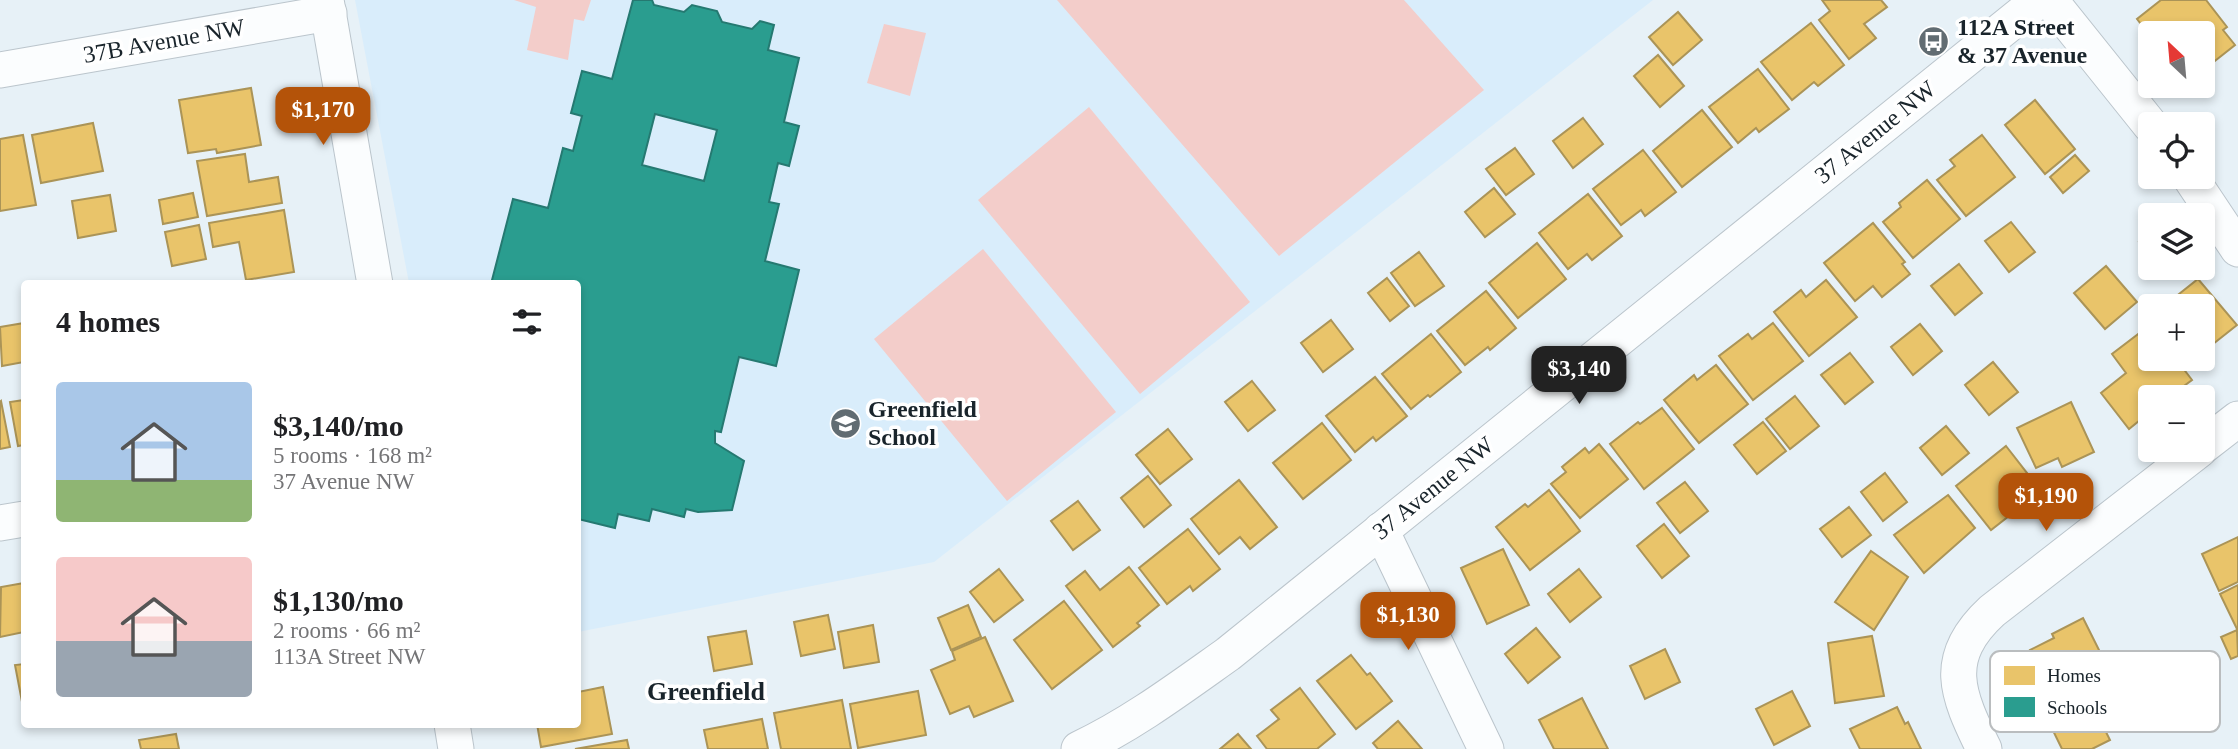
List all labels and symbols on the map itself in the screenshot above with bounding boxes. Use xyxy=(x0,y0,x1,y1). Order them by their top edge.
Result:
street label: 37B Avenue NW xyxy=(81,14,247,68)
place label: 112A Street & 37 Avenue xyxy=(1957,14,2088,68)
north arrow xyxy=(2138,21,2216,98)
bus stop icon: 112A Street & 37 Avenue xyxy=(1917,24,1951,58)
street label: 37 Avenue NW xyxy=(1809,75,1941,189)
pin: $1,170 xyxy=(266,88,380,147)
pin: $3,140 xyxy=(1522,346,1636,406)
place label: Greenfield School xyxy=(868,396,978,450)
school or university icon: Greenfield School xyxy=(828,406,862,440)
street label: 37 Avenue NW xyxy=(1367,431,1499,545)
pin: $1,190 xyxy=(1989,474,2103,533)
pin: $1,130 xyxy=(1351,592,1465,652)
legend xyxy=(1990,651,2220,732)
text: Homes xyxy=(2047,665,2101,686)
district label: Greenfield xyxy=(647,677,766,706)
text: Schools xyxy=(2047,697,2107,718)

